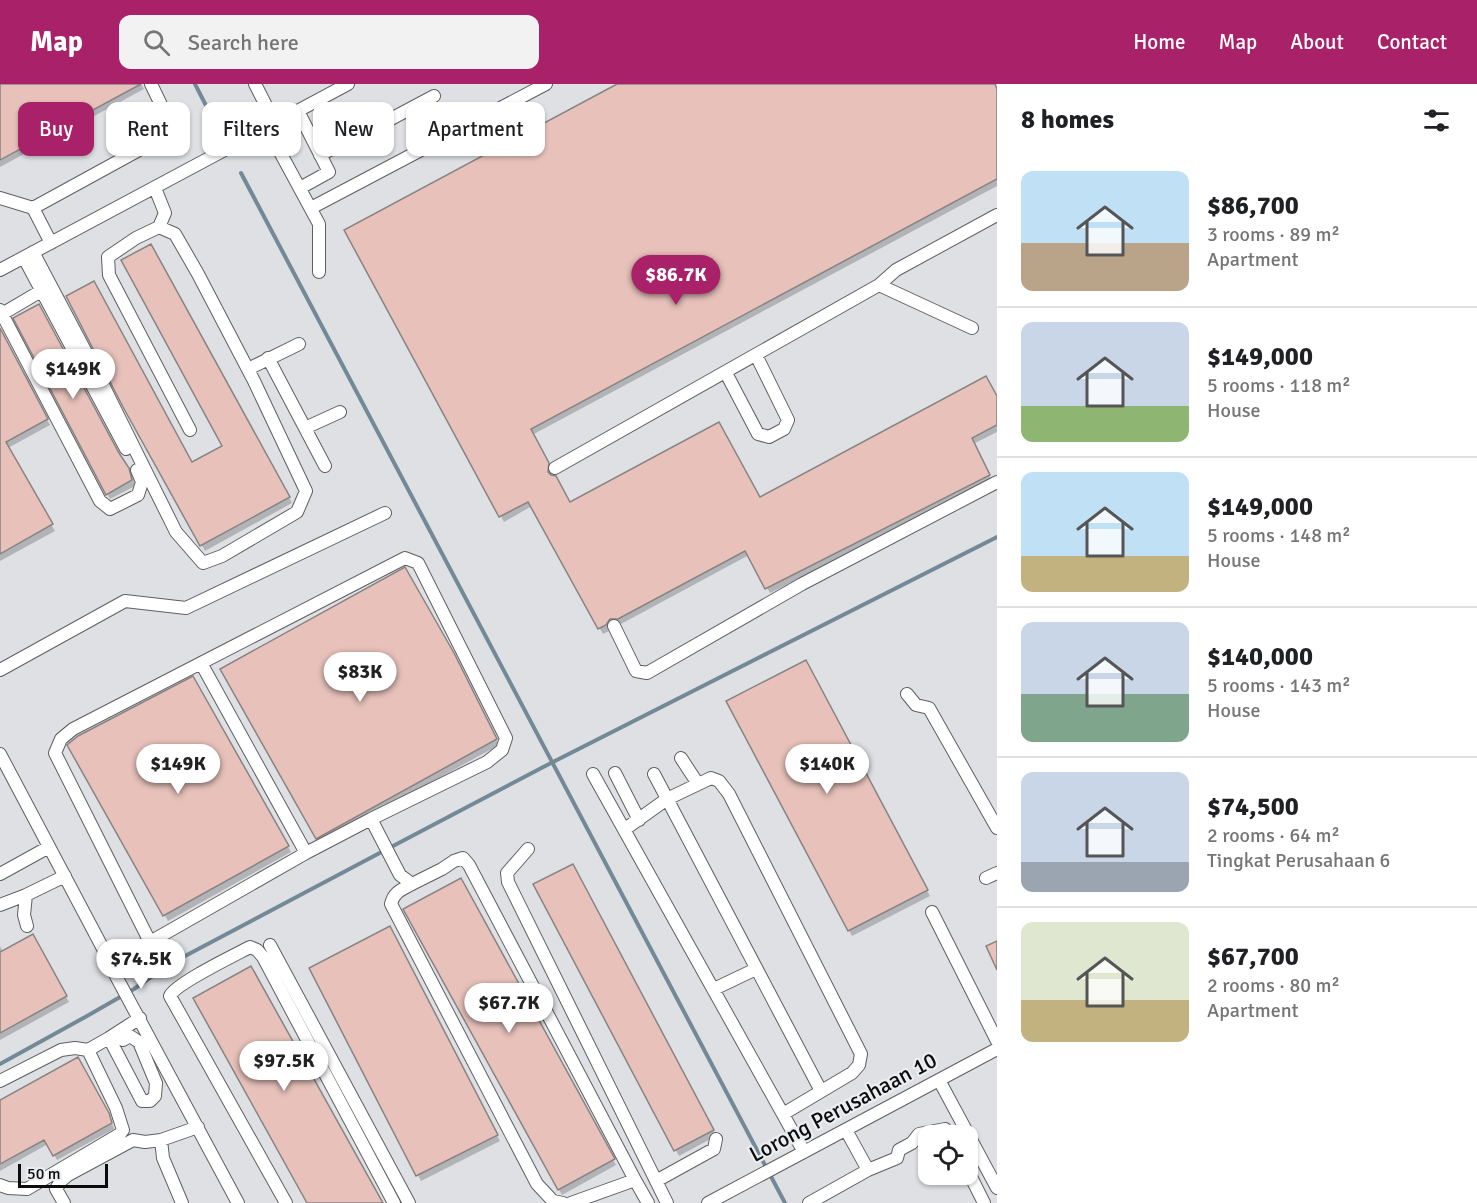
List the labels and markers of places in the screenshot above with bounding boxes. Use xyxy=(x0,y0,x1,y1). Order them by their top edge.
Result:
pin: $86.7K xyxy=(627,255,725,306)
pin: $149K xyxy=(31,349,115,400)
pin: $83K xyxy=(324,652,396,703)
pin: $149K xyxy=(136,744,220,795)
pin: $140K xyxy=(785,744,869,795)
pin: $74.5K xyxy=(92,939,190,990)
pin: $67.7K xyxy=(460,983,558,1034)
pin: $97.5K xyxy=(235,1041,333,1092)

